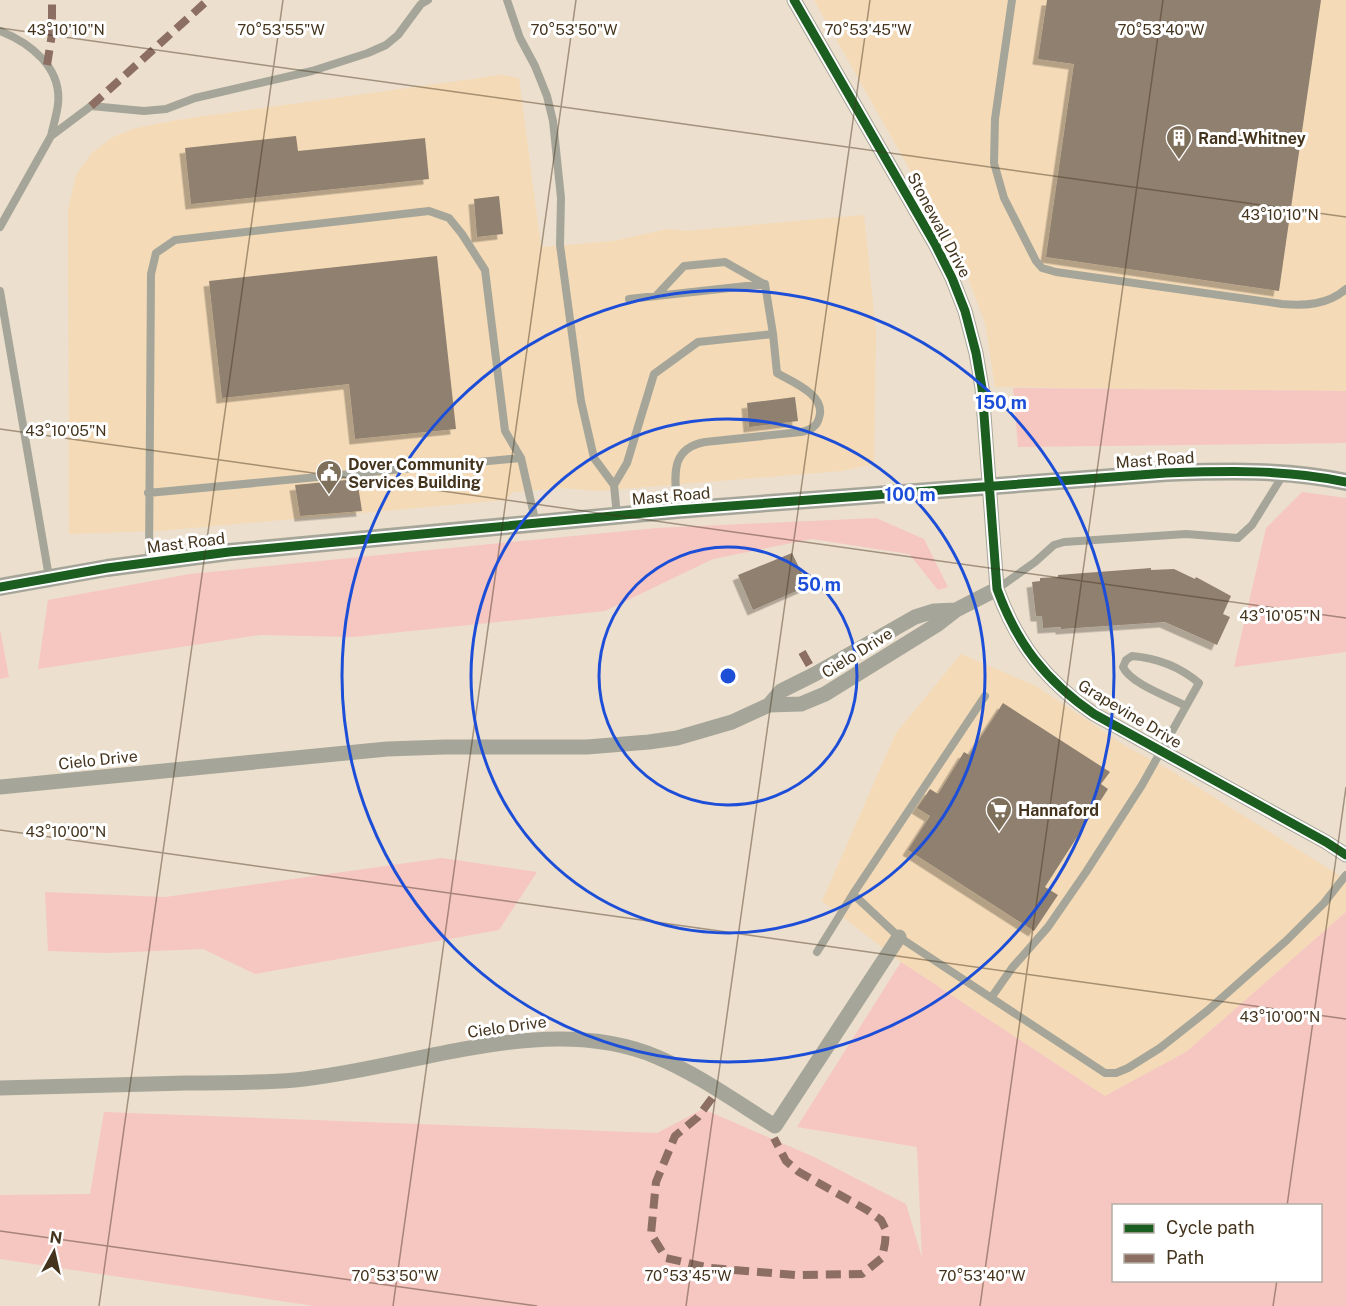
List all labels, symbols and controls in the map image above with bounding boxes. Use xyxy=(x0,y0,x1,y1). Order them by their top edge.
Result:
text: 43°10'10"N xyxy=(27,21,105,38)
text: 70°53'55"W xyxy=(237,21,325,38)
text: 70°53'50"W xyxy=(530,21,618,38)
text: 70°53'45"W xyxy=(824,21,912,38)
text: 70°53'40"W xyxy=(1118,21,1204,38)
building icon: Rand-Whitney xyxy=(1164,123,1194,161)
place label: Rand-Whitney xyxy=(1198,129,1306,148)
street label: Stonewall Drive xyxy=(903,169,975,281)
text: 43°10'10"N xyxy=(1241,206,1319,223)
text: 150 m xyxy=(975,392,1027,413)
text: 43°10'05"N xyxy=(25,422,107,439)
street label: Mast Road xyxy=(1115,448,1195,472)
place label: Dover Community Services Building xyxy=(348,455,484,492)
public building icon: Dover Community Services Building xyxy=(314,458,344,496)
street label: Mast Road xyxy=(631,483,711,509)
text: 100 m xyxy=(884,484,936,505)
street label: Mast Road xyxy=(146,529,226,557)
text: 50 m xyxy=(797,574,841,595)
text: 43°10'05"N xyxy=(1239,607,1321,624)
street label: Cielo Drive xyxy=(818,624,896,682)
centre of rings xyxy=(718,666,738,686)
street label: Grapevine Drive xyxy=(1075,676,1185,752)
street label: Cielo Drive xyxy=(57,746,139,774)
supermarket icon: Hannaford xyxy=(984,795,1014,833)
place label: Hannaford xyxy=(1018,801,1099,820)
text: 43°10'00"N xyxy=(26,823,106,840)
text: 43°10'00"N xyxy=(1240,1008,1320,1025)
street label: Cielo Drive xyxy=(466,1012,548,1042)
legend xyxy=(1112,1204,1322,1282)
text: Cycle path xyxy=(1166,1217,1255,1238)
north arrow xyxy=(24,1222,84,1282)
text: N xyxy=(48,1227,64,1248)
text: Path xyxy=(1166,1247,1204,1268)
text: 70°53'50"W xyxy=(351,1267,439,1284)
text: 70°53'45"W xyxy=(644,1267,732,1284)
text: 70°53'40"W xyxy=(939,1267,1025,1284)

